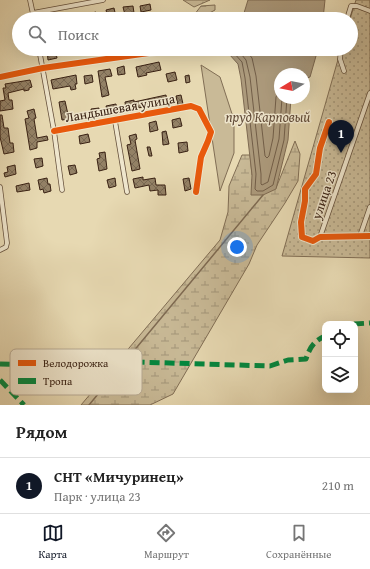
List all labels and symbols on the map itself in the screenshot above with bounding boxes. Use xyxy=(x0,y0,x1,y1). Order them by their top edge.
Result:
north arrow xyxy=(274,68,310,104)
street label: Ландышевая улица xyxy=(64,89,177,127)
water label: пруд Карповый xyxy=(225,107,311,127)
pin: 1 xyxy=(328,120,354,153)
street label: улица 23 xyxy=(306,168,341,223)
your location xyxy=(227,237,247,257)
legend xyxy=(10,349,142,395)
text: Велодорожка xyxy=(43,355,109,371)
text: Тропа xyxy=(43,373,73,389)

